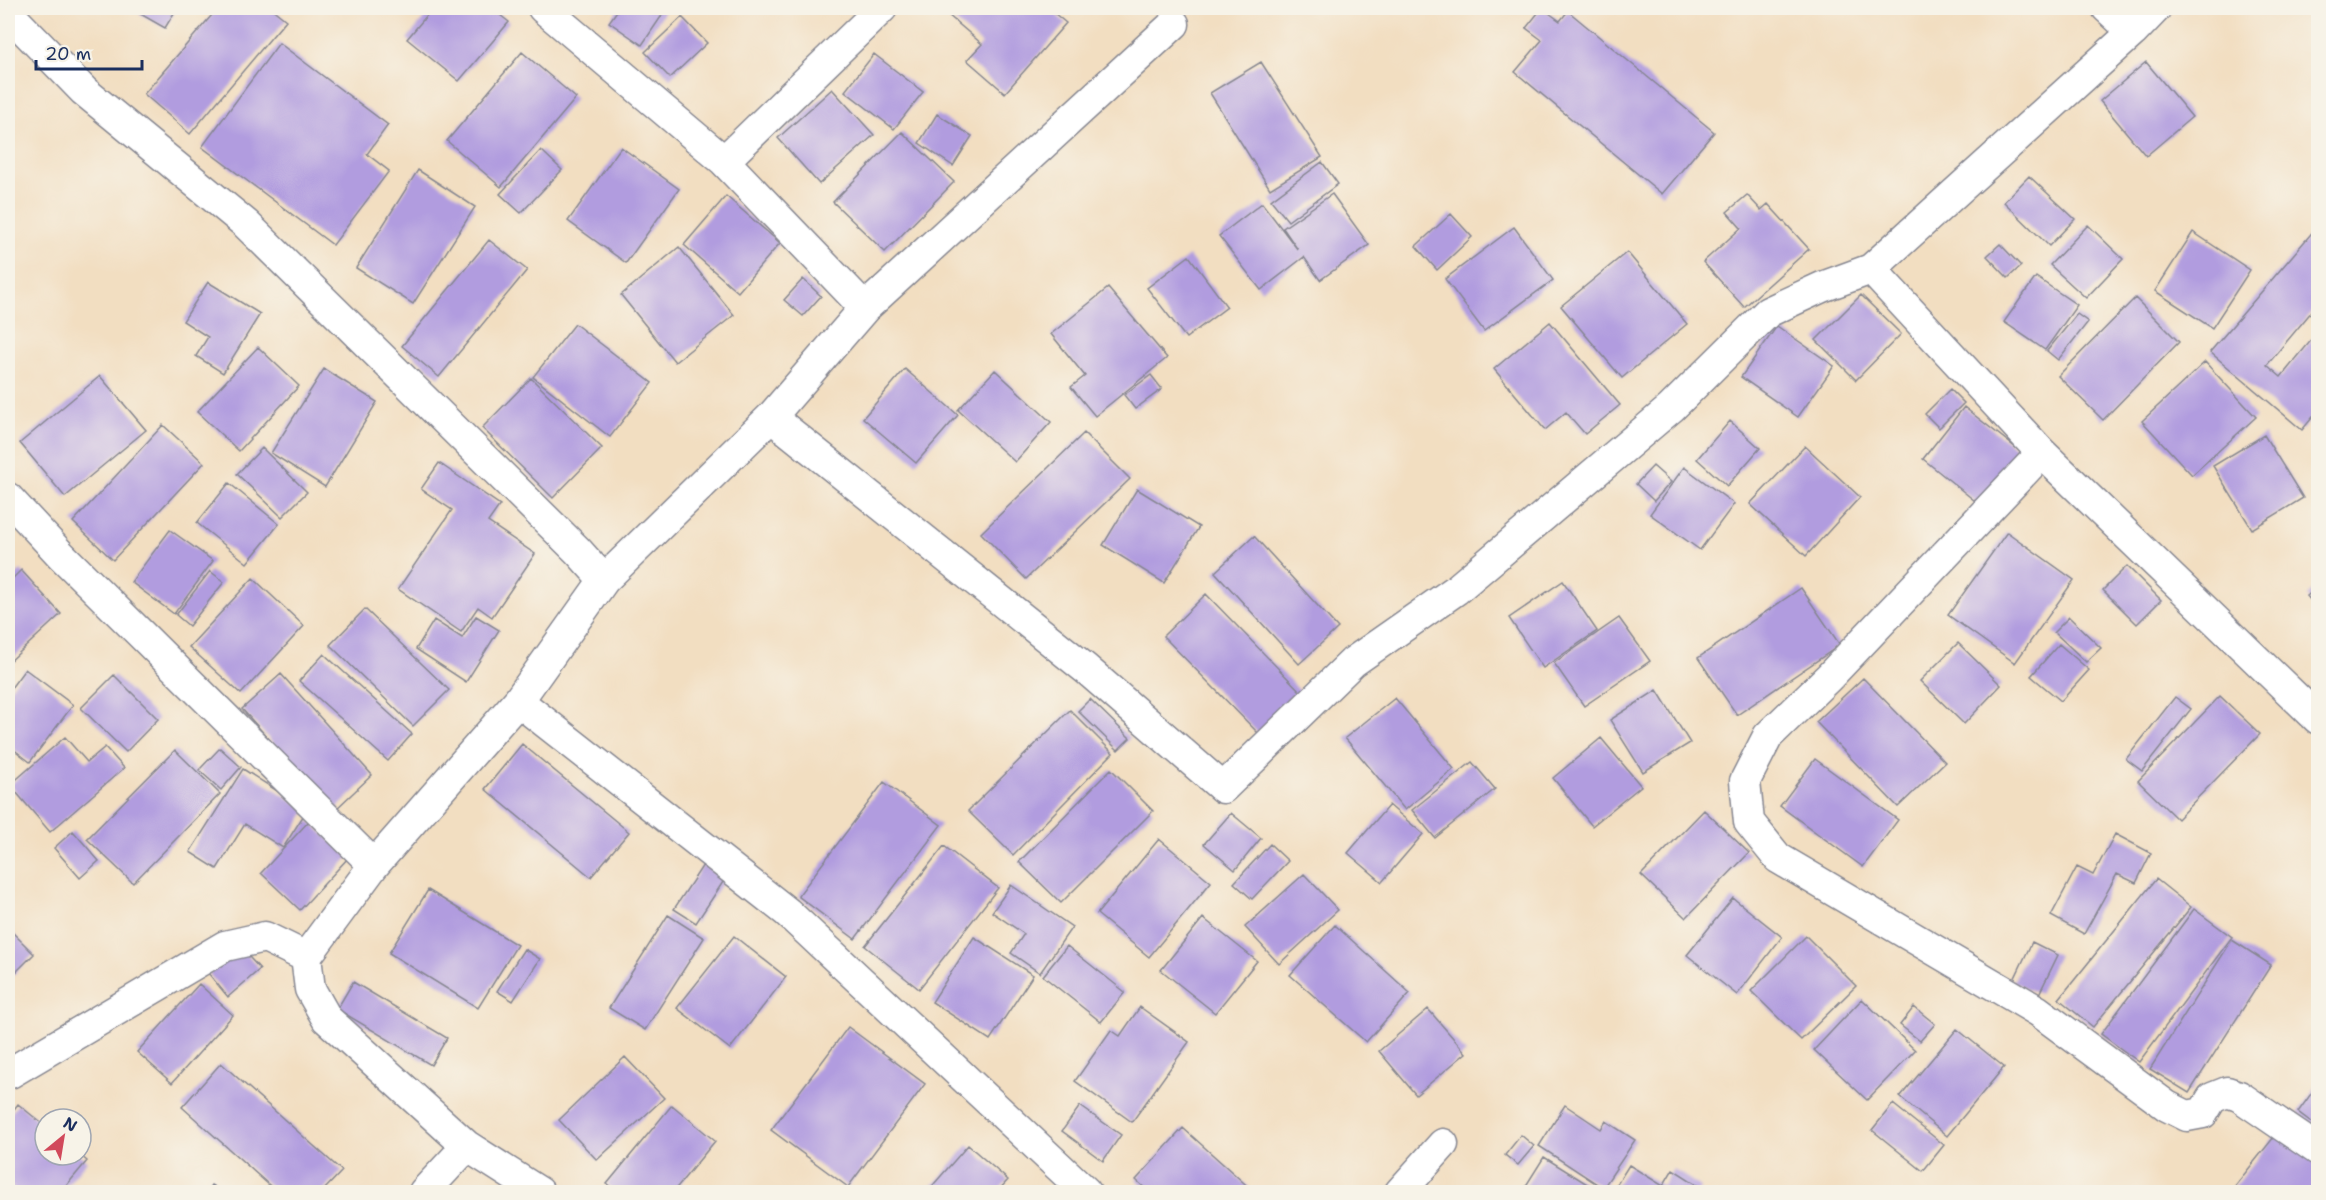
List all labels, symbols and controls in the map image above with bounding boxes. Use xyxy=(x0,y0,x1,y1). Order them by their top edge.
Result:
scale bar xyxy=(36,33,142,71)
text: 20 m xyxy=(45,42,91,66)
north arrow xyxy=(33,1107,93,1167)
text: N xyxy=(60,1112,81,1137)

